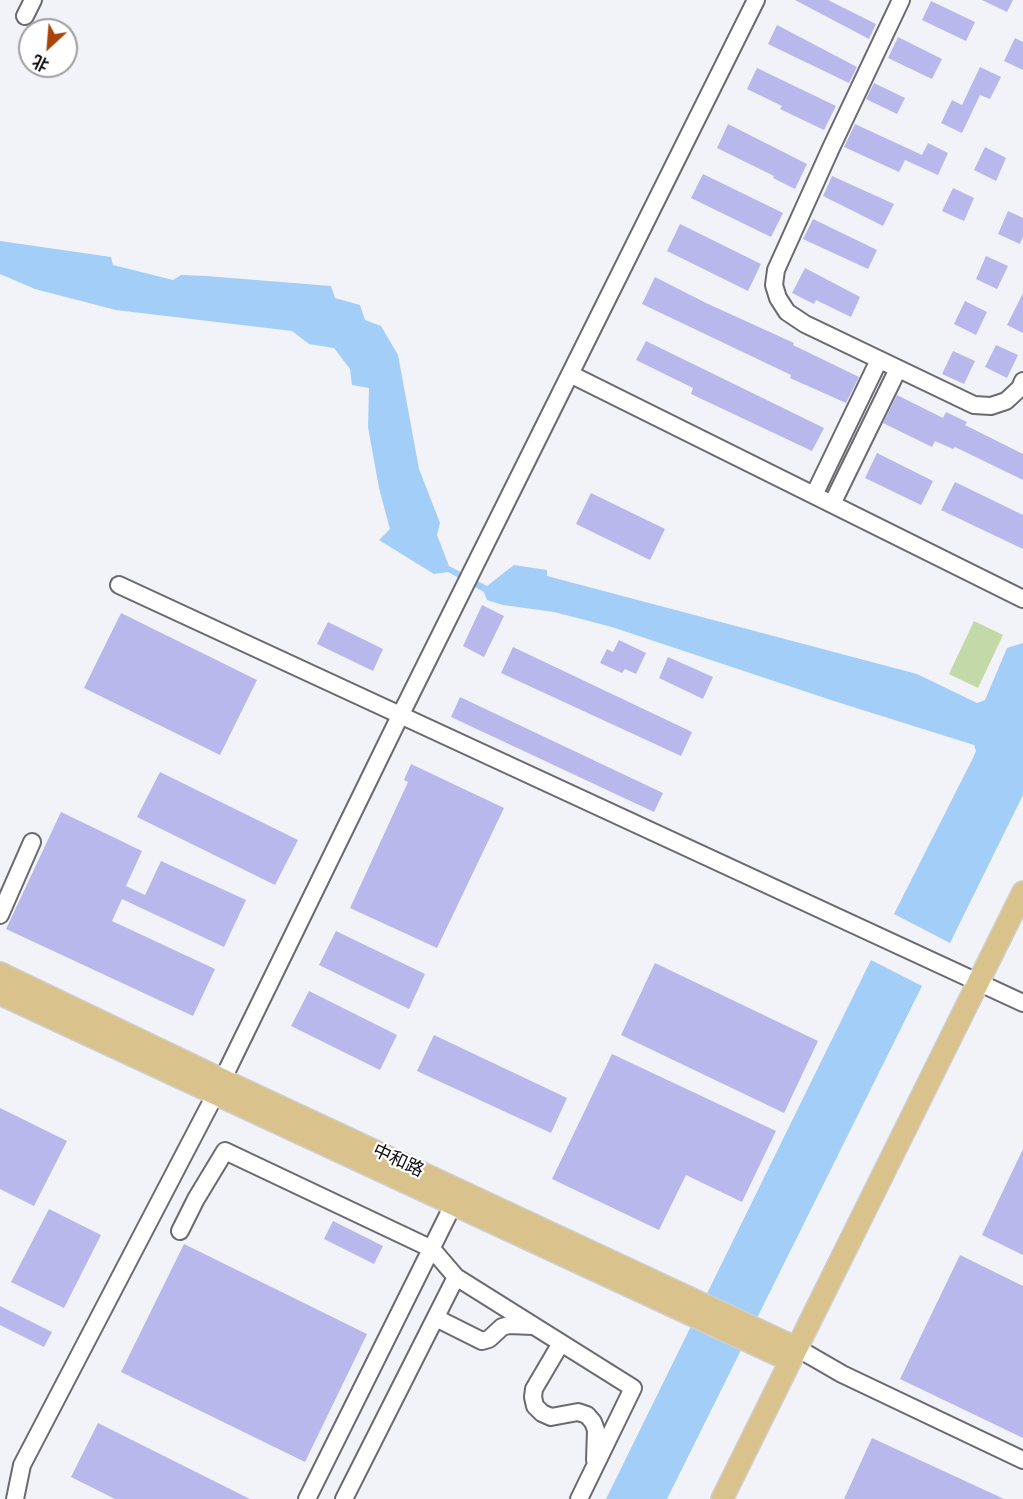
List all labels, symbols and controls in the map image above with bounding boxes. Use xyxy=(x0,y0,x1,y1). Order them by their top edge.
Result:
north arrow xyxy=(18,18,78,78)
text: 北 xyxy=(29,51,52,75)
street label: 中和路 xyxy=(369,1140,427,1182)

